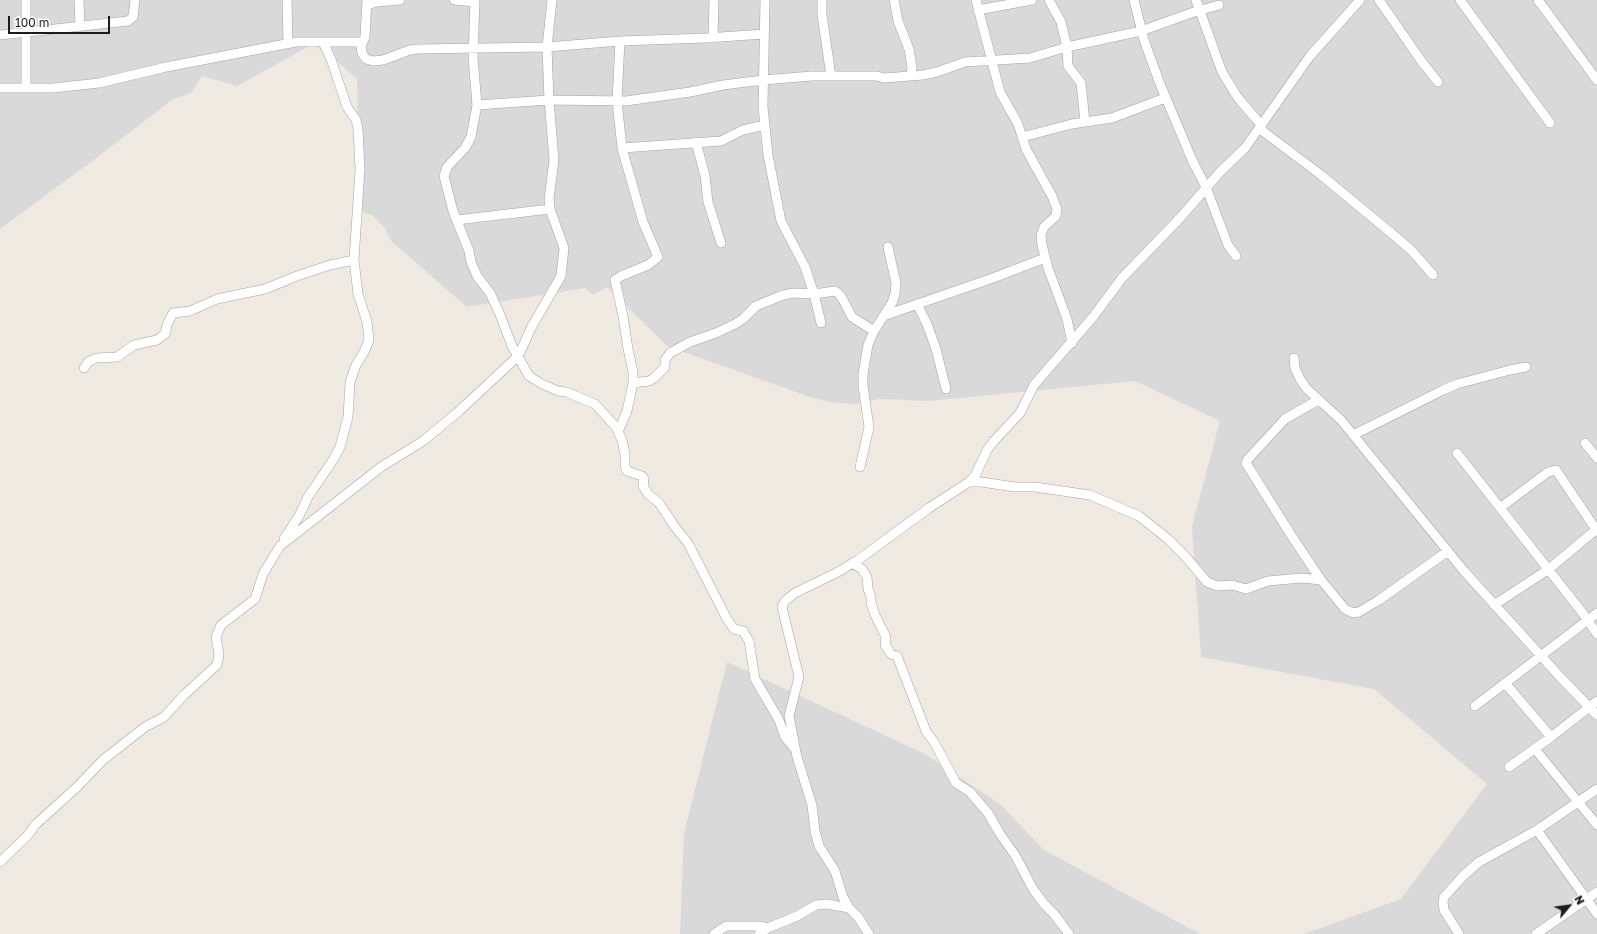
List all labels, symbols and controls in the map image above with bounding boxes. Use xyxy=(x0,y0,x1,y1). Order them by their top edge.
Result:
scale bar xyxy=(10,8,112,34)
text: 100 m xyxy=(15,15,49,30)
north arrow xyxy=(1549,886,1589,926)
text: N xyxy=(1572,893,1588,907)

